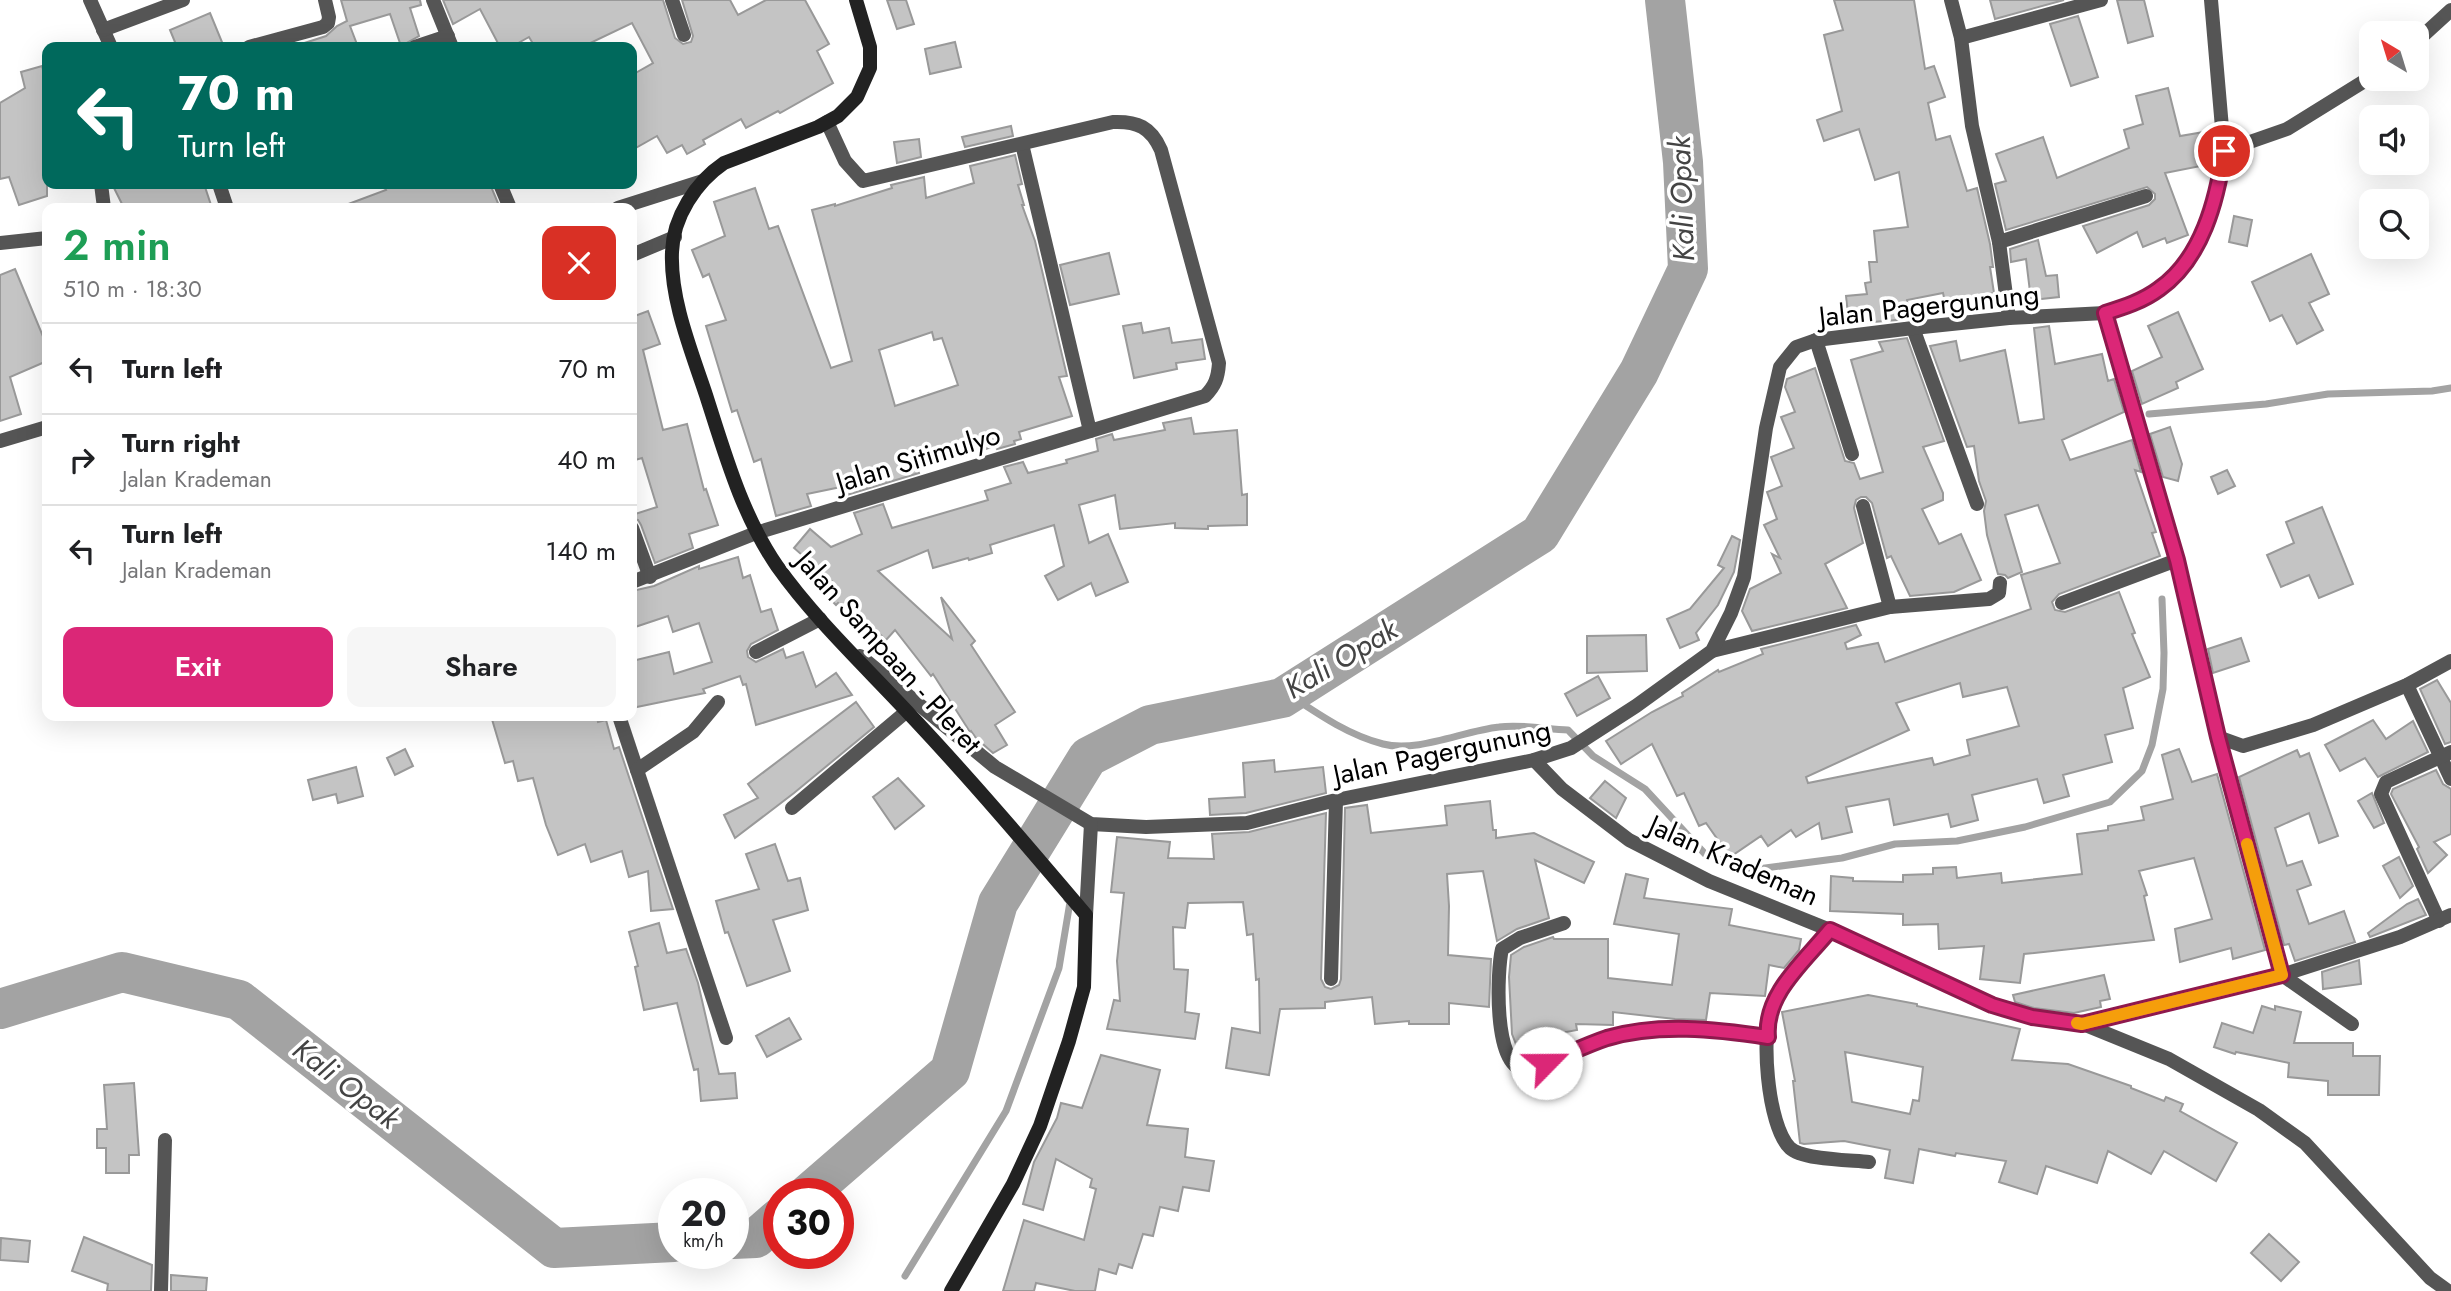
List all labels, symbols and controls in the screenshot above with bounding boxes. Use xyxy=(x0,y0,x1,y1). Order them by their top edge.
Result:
north arrow xyxy=(2359,21,2429,91)
map controls xyxy=(2359,21,2429,259)
text: 70 m xyxy=(178,58,295,128)
icon: left xyxy=(63,70,154,161)
button: sound xyxy=(2359,105,2429,175)
pin xyxy=(2194,121,2254,181)
text: Turn left xyxy=(178,123,285,169)
icon: arrive xyxy=(2205,132,2243,170)
water label: Kali Opak xyxy=(1658,134,1705,262)
button: search xyxy=(2359,189,2429,259)
text: 2 min xyxy=(63,215,171,276)
button: close xyxy=(542,226,616,300)
text: 510 m · 18:30 xyxy=(63,272,202,306)
street label: Jalan Pagergunung xyxy=(1813,274,2041,338)
icon: left xyxy=(63,350,101,388)
text: Turn left xyxy=(122,350,222,388)
text: 70 m xyxy=(559,350,616,388)
street label: Jalan Sitimulyo xyxy=(827,414,1005,504)
text: Turn right xyxy=(122,424,240,462)
icon: right xyxy=(63,441,101,479)
text: 40 m xyxy=(557,441,616,479)
text: Jalan Krademan xyxy=(122,462,272,496)
text: Turn left xyxy=(122,515,222,553)
icon: left xyxy=(63,532,101,570)
text: 140 m xyxy=(545,532,616,570)
street label: Jalan Sampaan - Pleret xyxy=(784,539,991,763)
text: Jalan Krademan xyxy=(122,553,272,587)
water label: Kali Opak xyxy=(1276,607,1407,709)
button: Exit xyxy=(63,627,333,707)
button: Share xyxy=(347,627,616,707)
street label: Jalan Pagergunung xyxy=(1326,709,1555,796)
street label: Jalan Krademan xyxy=(1638,803,1825,916)
position arrow xyxy=(1509,1026,1583,1100)
water label: Kali Opak xyxy=(284,1028,410,1140)
speed limit sign: 30 xyxy=(763,1178,854,1269)
text: 20 xyxy=(680,1189,727,1239)
text: km/h xyxy=(683,1228,724,1254)

